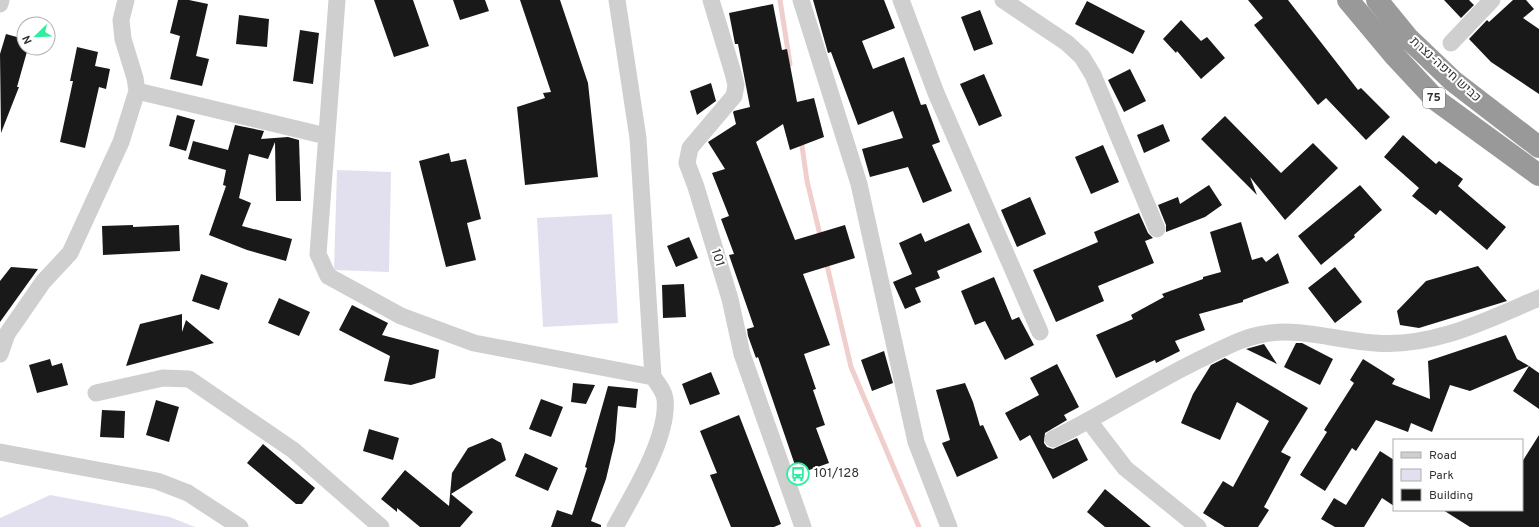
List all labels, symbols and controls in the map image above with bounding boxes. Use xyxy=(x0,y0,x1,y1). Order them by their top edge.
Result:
north arrow xyxy=(16,16,56,56)
text: N xyxy=(20,33,36,46)
street label: כביש חיפה-נצרת xyxy=(1406,34,1484,106)
road number: 75 xyxy=(1423,88,1445,108)
street label: 101 xyxy=(707,247,727,269)
legend xyxy=(1393,439,1523,511)
text: Road xyxy=(1429,448,1457,464)
bus stop icon: 101/128 xyxy=(785,461,811,487)
place label: 101/128 xyxy=(814,466,859,482)
text: Park xyxy=(1429,468,1454,484)
text: Building xyxy=(1429,488,1473,504)

